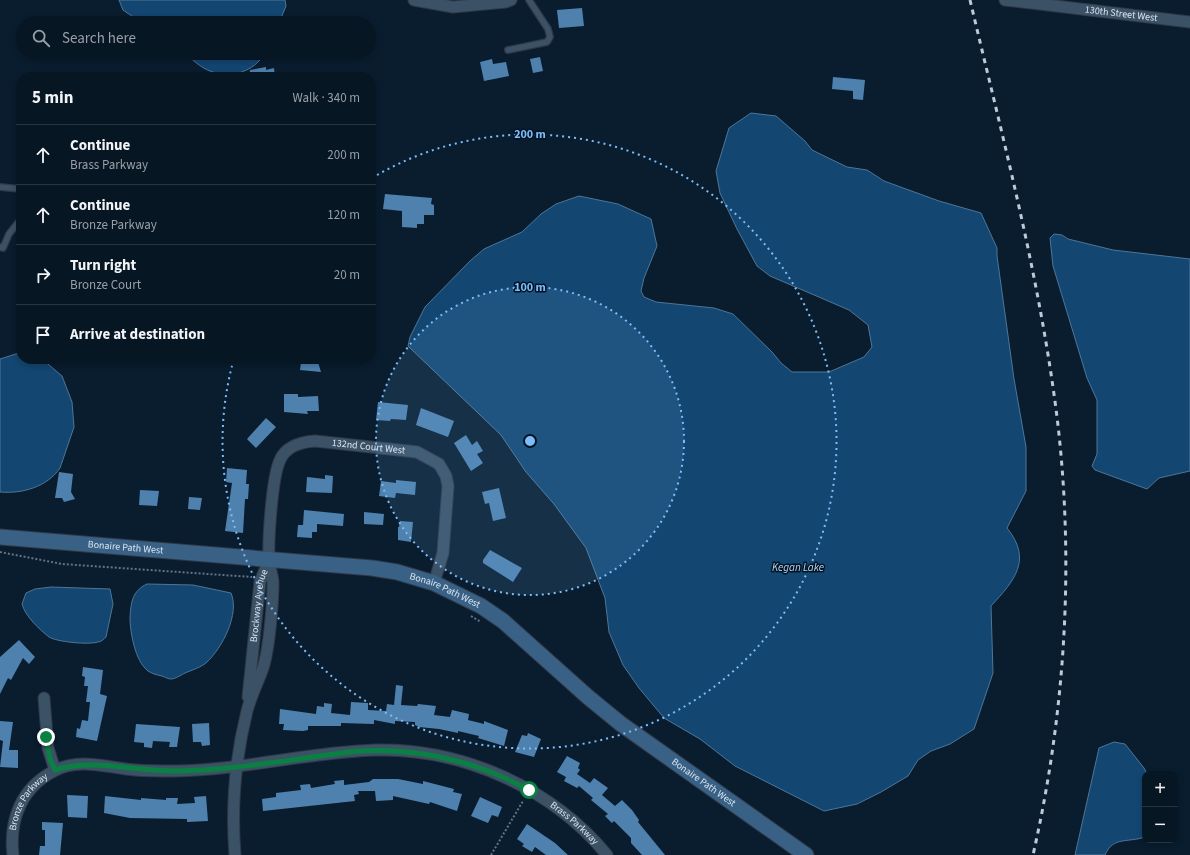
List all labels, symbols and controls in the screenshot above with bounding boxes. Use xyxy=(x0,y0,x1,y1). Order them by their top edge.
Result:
street label: 130th Street West xyxy=(1084,3,1159,25)
search box xyxy=(16,16,376,60)
icon: search xyxy=(30,27,52,49)
text: Search here xyxy=(62,28,136,49)
text: 5 min xyxy=(32,86,73,110)
text: Walk · 340 m xyxy=(292,89,360,107)
text: 200 m xyxy=(514,126,546,143)
text: Continue xyxy=(70,135,130,156)
icon: ahead xyxy=(32,144,54,166)
text: 200 m xyxy=(327,146,360,164)
text: Brass Parkway xyxy=(70,156,148,174)
text: Continue xyxy=(70,195,130,216)
icon: ahead xyxy=(32,204,54,226)
text: 120 m xyxy=(327,206,360,224)
text: Bronze Parkway xyxy=(70,216,157,234)
text: Turn right xyxy=(70,255,136,276)
icon: right xyxy=(32,264,54,286)
text: 20 m xyxy=(334,266,360,284)
text: Bronze Court xyxy=(70,276,141,294)
text: 100 m xyxy=(514,279,546,296)
icon: arrive xyxy=(32,324,54,346)
text: Arrive at destination xyxy=(70,324,205,345)
centre of rings xyxy=(523,434,537,448)
street label: 132nd Court West xyxy=(331,436,407,458)
street label: Bonaire Path West xyxy=(87,537,165,558)
water label: Kegan Lake xyxy=(772,560,824,575)
street label: Brockway Avenue xyxy=(247,567,272,643)
street label: Bonaire Path West xyxy=(408,569,483,612)
route end xyxy=(37,728,55,746)
street label: Bonaire Path West xyxy=(669,755,739,810)
street label: Bronze Parkway xyxy=(6,769,51,831)
map controls xyxy=(1142,771,1178,843)
button: + xyxy=(1142,771,1178,807)
route start xyxy=(520,781,538,799)
street label: Brass Parkway xyxy=(547,798,602,848)
button: − xyxy=(1142,807,1178,843)

